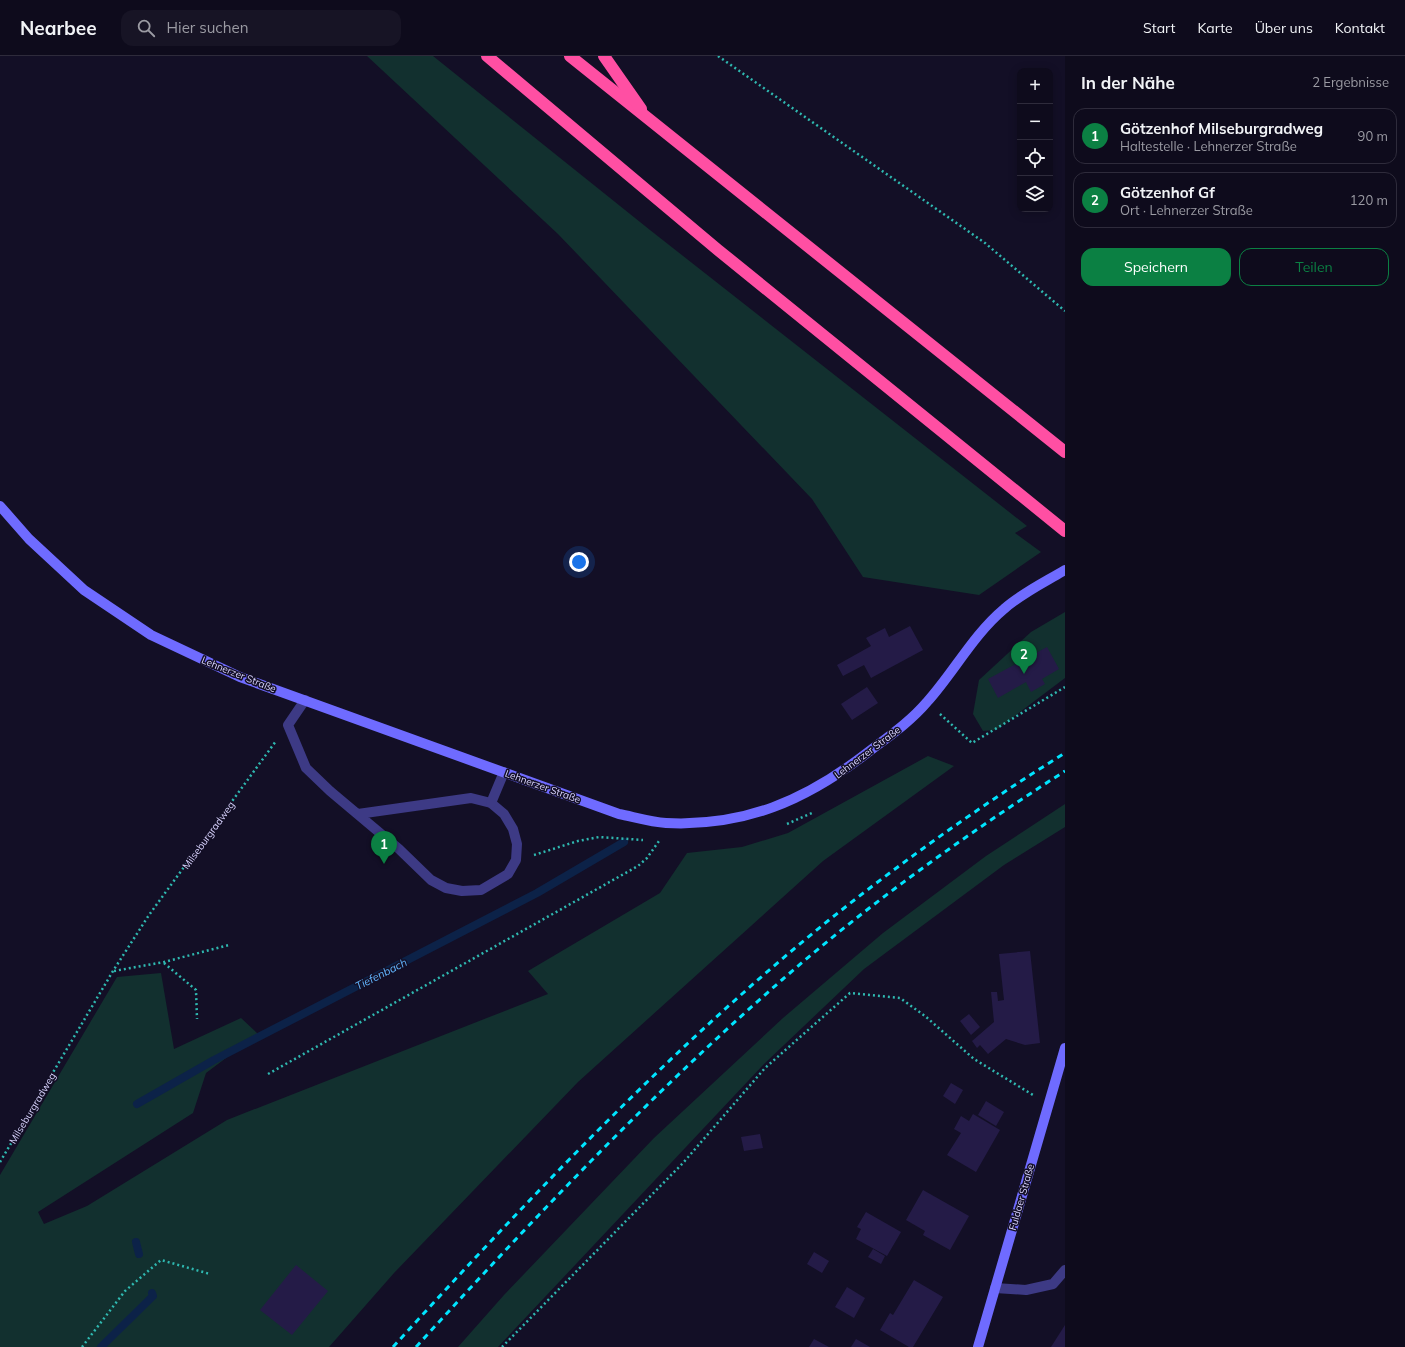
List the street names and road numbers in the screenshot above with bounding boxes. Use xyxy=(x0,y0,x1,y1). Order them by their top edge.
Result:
street label: Lehnerzer Straße xyxy=(200,654,278,695)
street label: Lehnerzer Straße xyxy=(832,723,903,782)
street label: Lehnerzer Straße xyxy=(503,767,582,806)
street label: Milseburgradweg xyxy=(179,799,237,872)
street label: Milseburgradweg xyxy=(6,1070,59,1146)
street label: Fuldaer Straße xyxy=(1006,1162,1037,1232)

